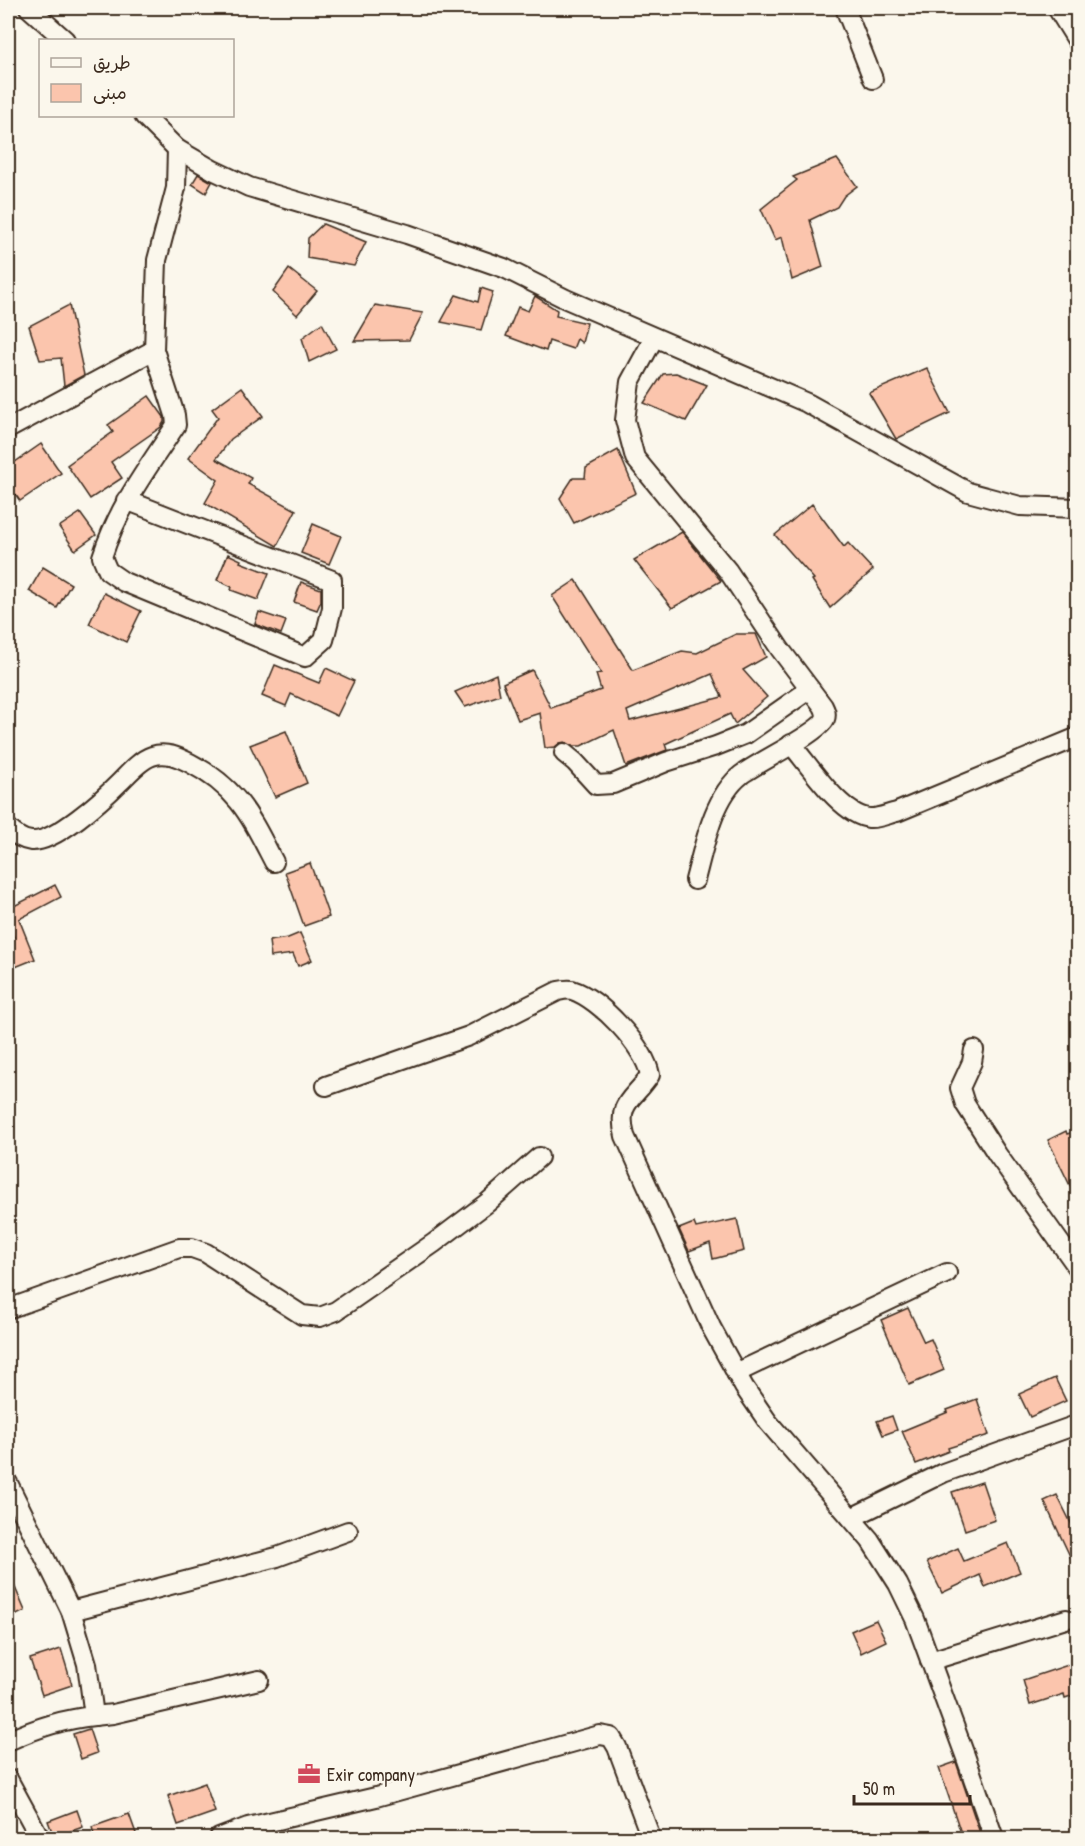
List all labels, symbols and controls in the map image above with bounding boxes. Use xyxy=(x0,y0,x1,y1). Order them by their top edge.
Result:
legend xyxy=(39,39,234,117)
text: طريق xyxy=(93,50,131,75)
text: مبنى xyxy=(93,80,127,105)
office icon: Exir company xyxy=(296,1761,322,1787)
place label: Exir company xyxy=(327,1762,415,1787)
scale bar xyxy=(854,1768,970,1806)
text: 50 m xyxy=(863,1776,895,1801)

